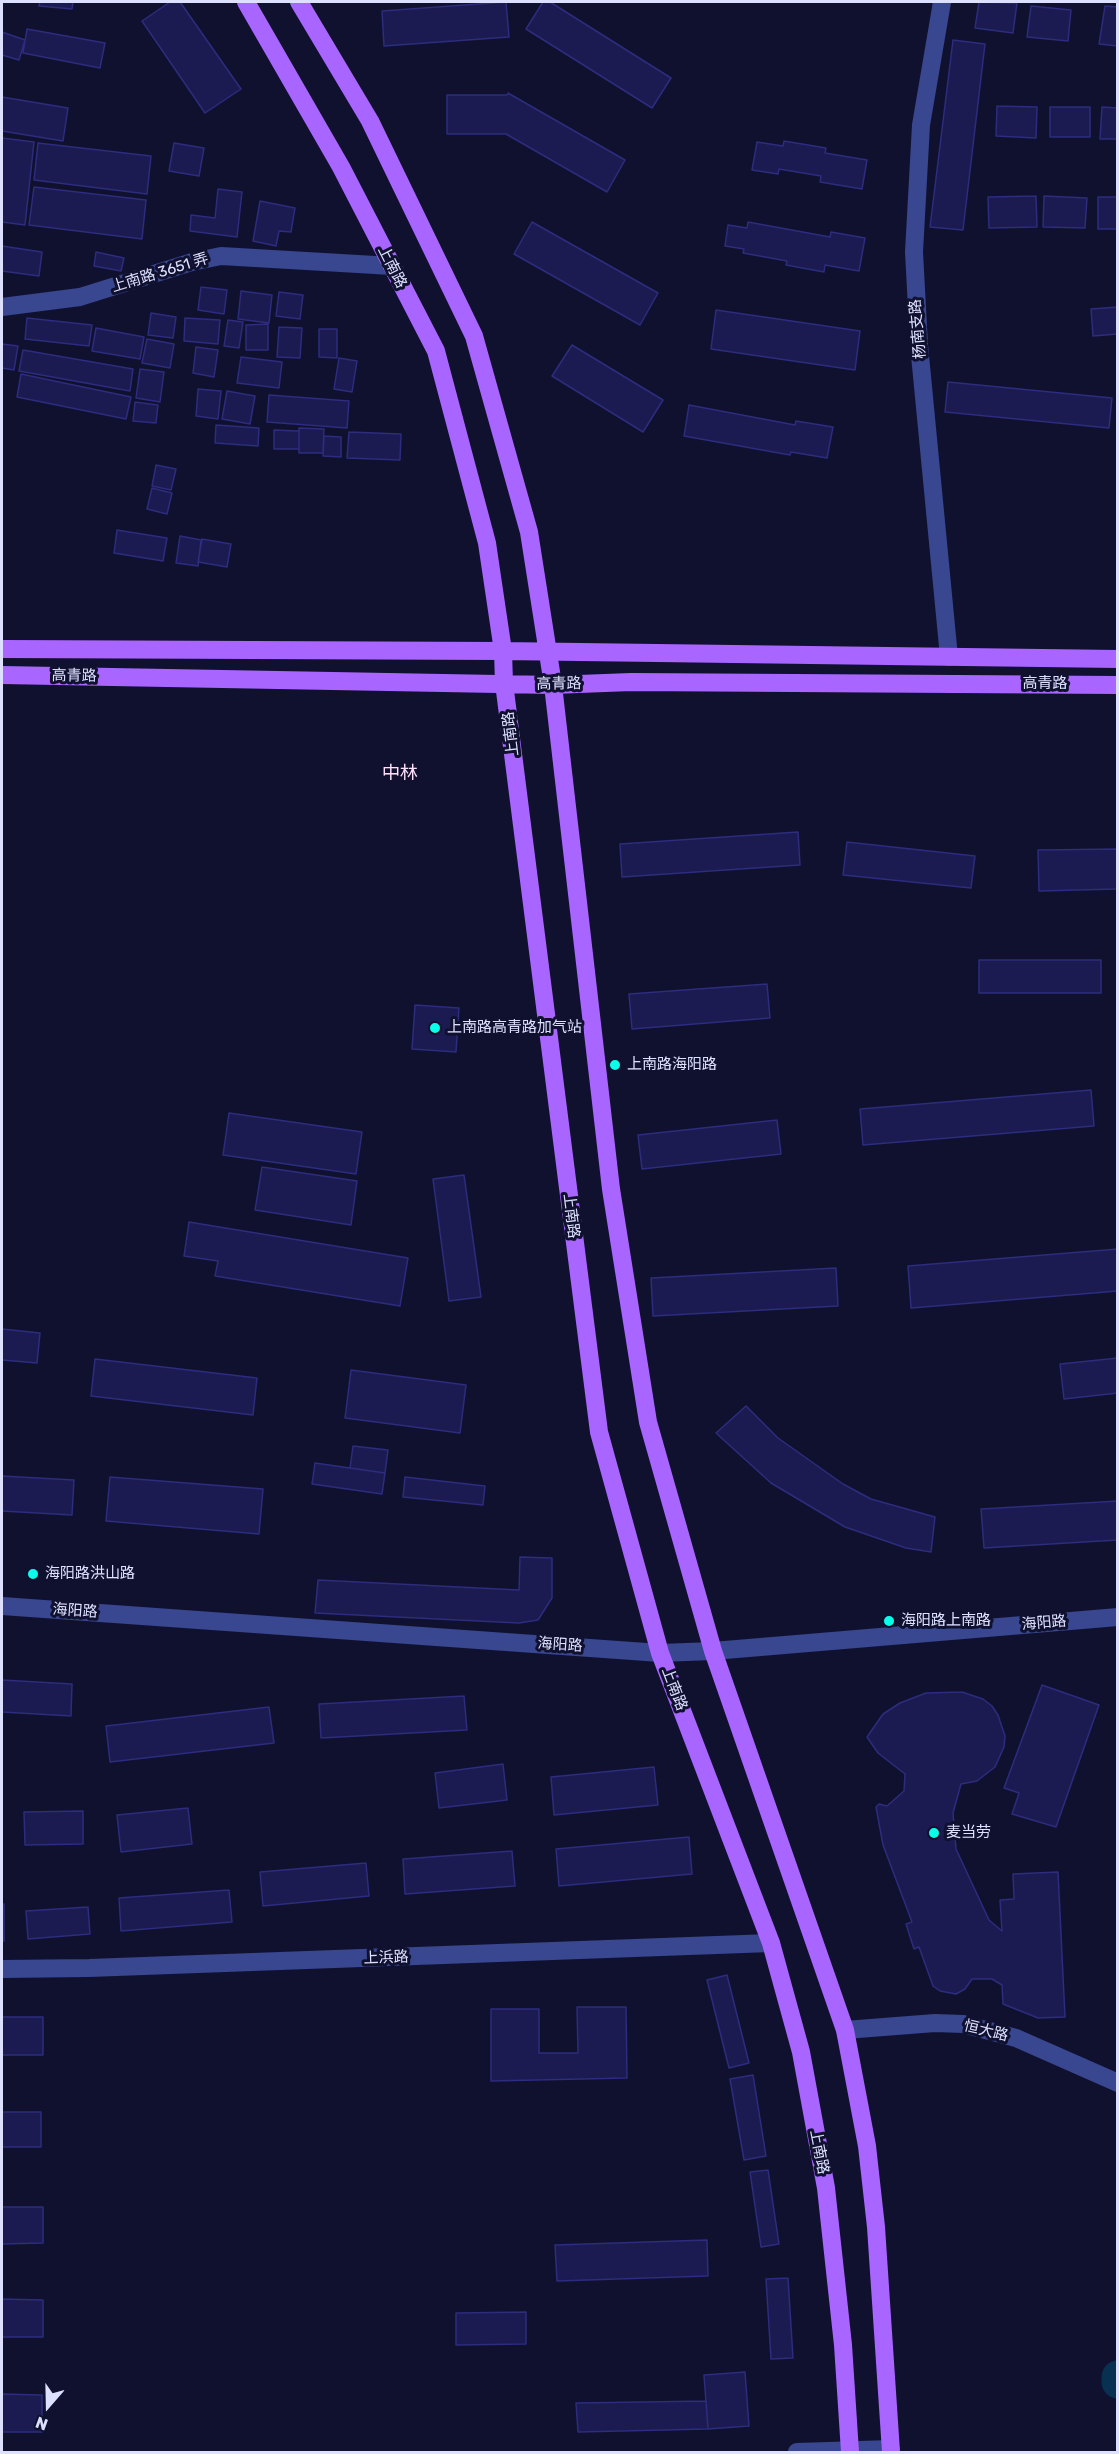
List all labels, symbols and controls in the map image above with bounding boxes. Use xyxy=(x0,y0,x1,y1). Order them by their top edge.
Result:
street label: 上南路 xyxy=(374,243,410,291)
street label: 上南路 3651 弄 xyxy=(109,250,211,296)
street label: 杨南支路 xyxy=(906,298,930,360)
street label: 高青路 xyxy=(51,667,97,685)
street label: 高青路 xyxy=(536,675,582,693)
street label: 高青路 xyxy=(1023,675,1067,693)
street label: 上南路 xyxy=(499,711,523,757)
district label: 中林 xyxy=(382,763,418,785)
place label: 上南路高青路加气站 xyxy=(447,1019,582,1037)
marker: 上南路高青路加气站 xyxy=(428,1021,442,1035)
place label: 上南路海阳路 xyxy=(627,1056,717,1074)
marker: 上南路海阳路 xyxy=(608,1058,622,1072)
street label: 上南路 xyxy=(559,1193,583,1239)
place label: 海阳路洪山路 xyxy=(45,1565,135,1583)
marker: 海阳路洪山路 xyxy=(26,1567,40,1581)
street label: 海阳路 xyxy=(52,1600,98,1622)
place label: 海阳路上南路 xyxy=(901,1612,991,1630)
street label: 海阳路 xyxy=(1021,1612,1067,1634)
marker: 海阳路上南路 xyxy=(882,1614,896,1628)
street label: 海阳路 xyxy=(537,1634,583,1656)
street label: 上南路 xyxy=(658,1665,690,1713)
place label: 麦当劳 xyxy=(946,1824,991,1842)
marker: 麦当劳 xyxy=(927,1826,941,1840)
street label: 上浜路 xyxy=(363,1948,409,1968)
street label: 恒大路 xyxy=(962,2017,1010,2045)
street label: 上南路 xyxy=(806,2128,832,2176)
north arrow xyxy=(18,2376,78,2436)
text: N xyxy=(33,2412,50,2434)

